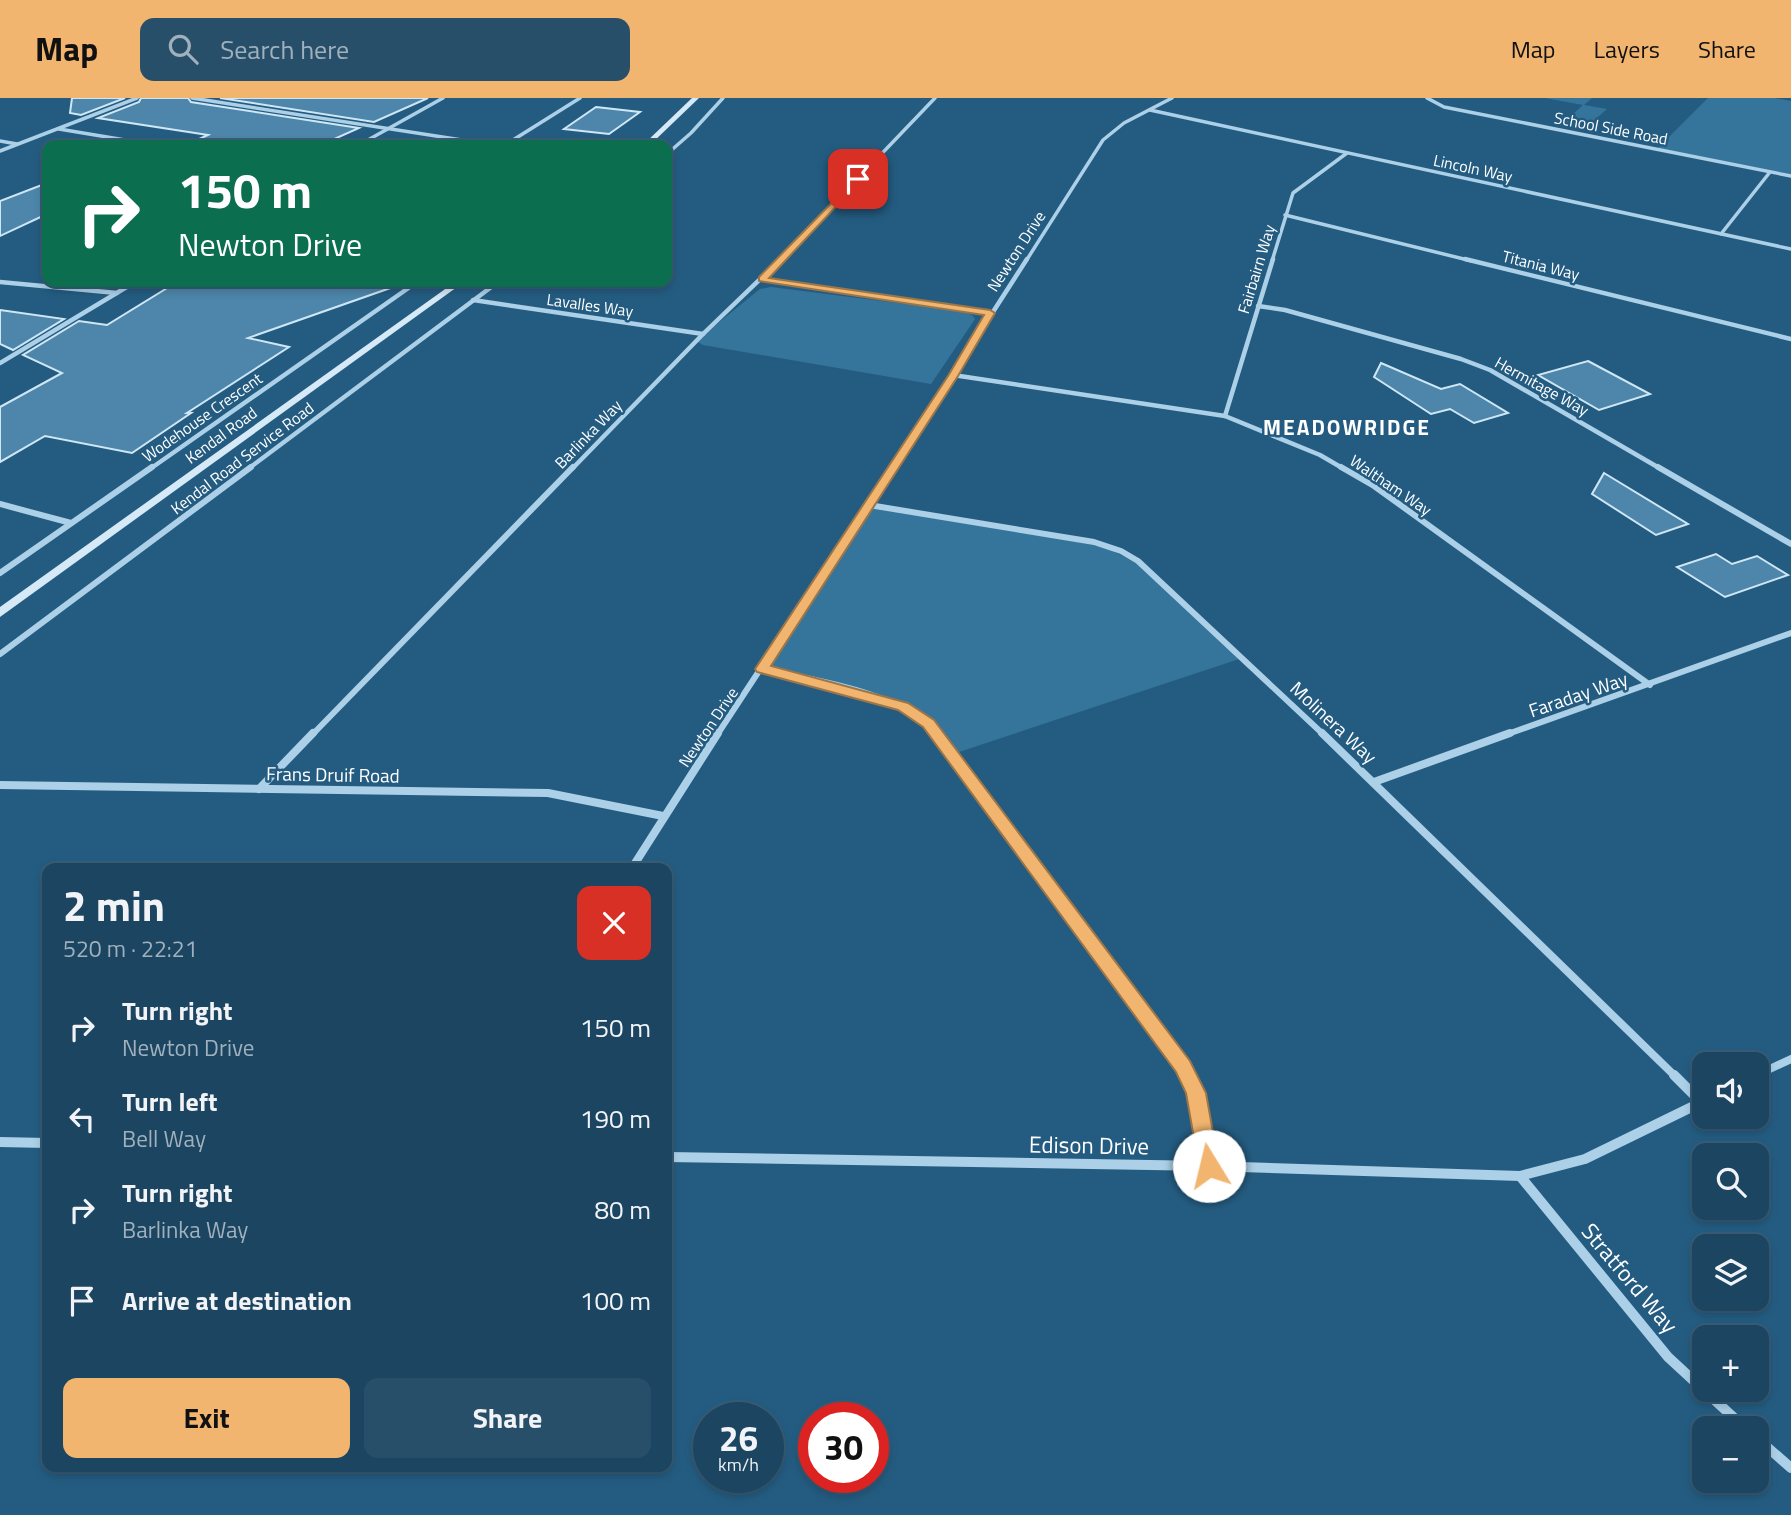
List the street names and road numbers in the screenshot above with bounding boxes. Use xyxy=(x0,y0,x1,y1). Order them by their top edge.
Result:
street label: School Side Road xyxy=(1552,105,1670,151)
street label: Lincoln Way xyxy=(1431,148,1515,188)
street label: Newton Drive xyxy=(981,206,1051,296)
street label: Fairbairn Way xyxy=(1231,221,1281,317)
street label: Titania Way xyxy=(1500,244,1582,286)
street label: Lavalles Way xyxy=(545,287,635,323)
street label: Hermitage Way xyxy=(1491,350,1594,422)
street label: Wodehouse Crescent xyxy=(137,366,267,468)
street label: Barlinka Way xyxy=(549,394,627,474)
street label: Kendal Road Service Road xyxy=(165,396,319,520)
street label: Kendal Road xyxy=(180,401,262,469)
street label: Waltham Way xyxy=(1345,449,1437,521)
street label: Faraday Way xyxy=(1525,664,1631,724)
street label: Molinera Way xyxy=(1284,674,1384,770)
street label: Newton Drive xyxy=(672,682,744,772)
street label: Frans Druif Road xyxy=(266,758,400,790)
street label: Edison Drive xyxy=(1029,1126,1149,1164)
street label: Stratford Way xyxy=(1573,1215,1687,1341)

